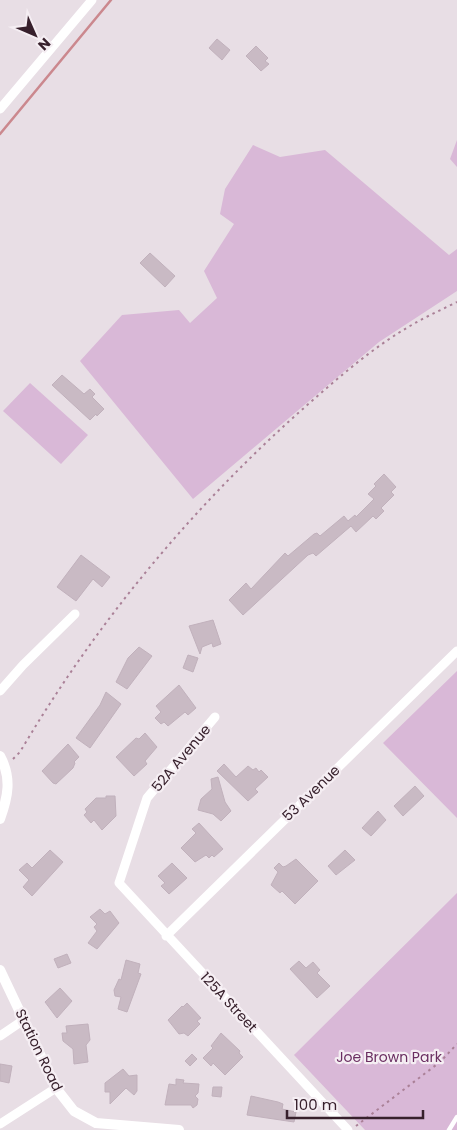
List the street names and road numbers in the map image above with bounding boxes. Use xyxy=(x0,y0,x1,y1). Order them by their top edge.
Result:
street label: 52A Avenue xyxy=(147,720,215,796)
street label: 53 Avenue xyxy=(278,760,345,826)
street label: 125A Street xyxy=(196,968,262,1036)
street label: Station Road xyxy=(10,1005,68,1095)

